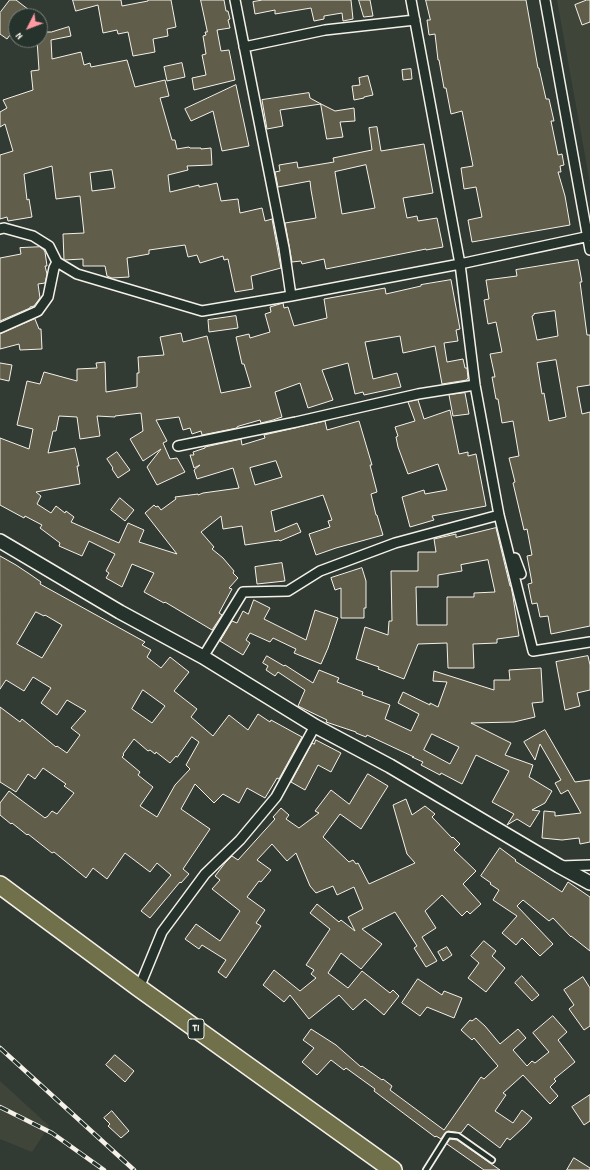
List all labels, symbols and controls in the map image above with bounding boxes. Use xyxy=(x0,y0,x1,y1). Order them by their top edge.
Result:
north arrow xyxy=(8,8,48,48)
text: N xyxy=(12,28,28,43)
road number: T1 xyxy=(188,1019,204,1039)

